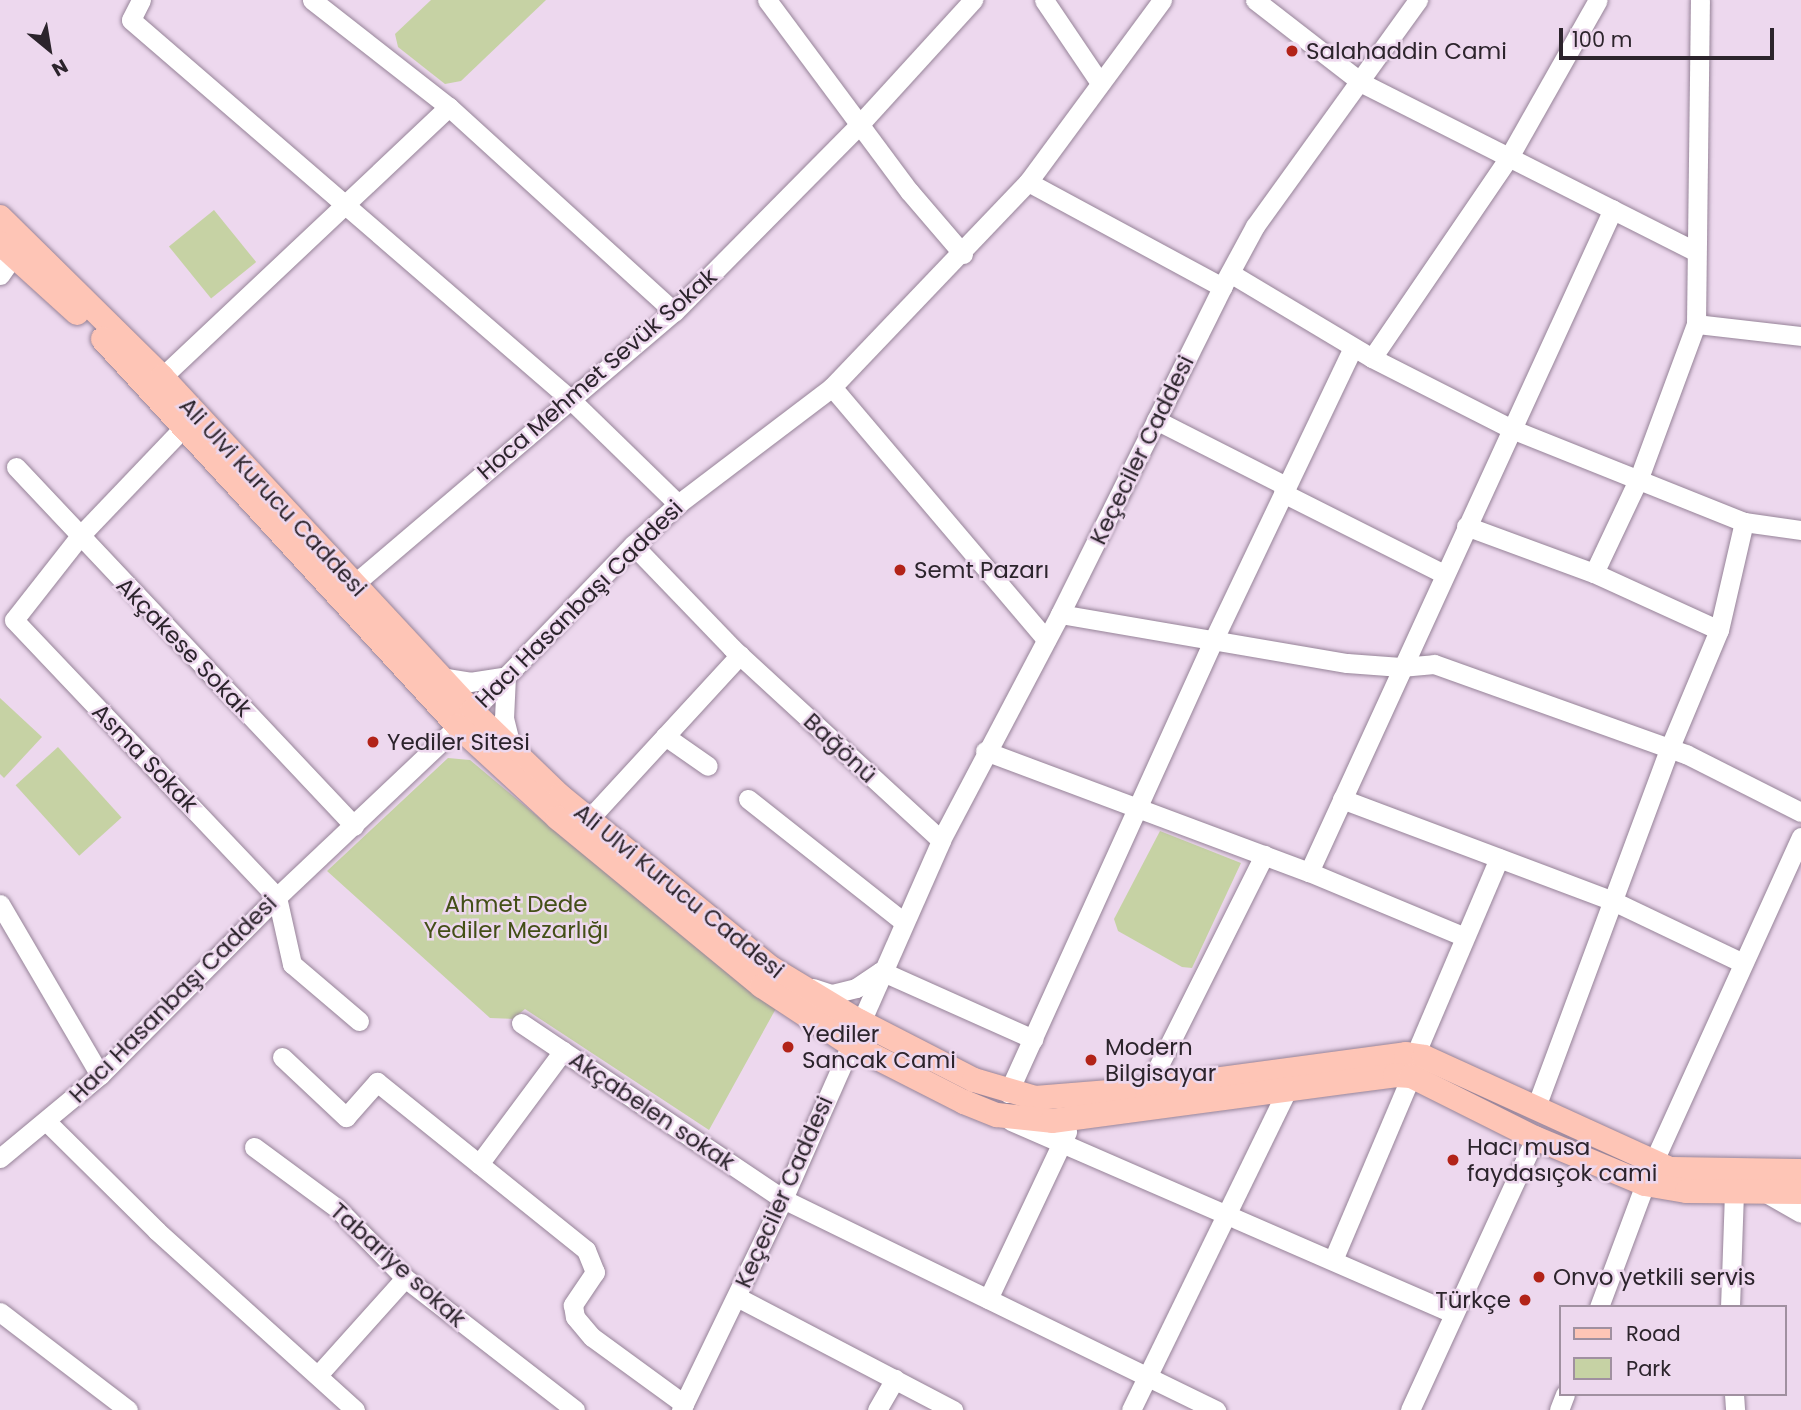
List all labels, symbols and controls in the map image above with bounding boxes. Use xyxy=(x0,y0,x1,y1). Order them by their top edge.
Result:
north arrow xyxy=(14,14,84,84)
scale bar xyxy=(1563,14,1778,58)
text: 100 m xyxy=(1572,25,1632,54)
place label: Salahaddin Cami xyxy=(1306,37,1507,65)
marker: Salahaddin Cami xyxy=(1284,43,1300,59)
text: N xyxy=(47,52,73,83)
street label: Hoca Mehmet Sevük Sokak xyxy=(472,262,722,486)
street label: Keçeciler Caddesi xyxy=(1084,351,1200,549)
street label: Ali Ulvi Kurucu Caddesi xyxy=(174,392,372,602)
street label: Hacı Hasanbaşı Caddesi xyxy=(469,494,689,714)
place label: Semt Pazarı xyxy=(914,556,1049,584)
marker: Semt Pazarı xyxy=(892,562,908,578)
street label: Akçakese Sokak xyxy=(111,572,257,722)
street label: Asma Sokak xyxy=(86,698,204,818)
street label: Bağönü xyxy=(798,707,882,789)
place label: Yediler Sitesi xyxy=(387,728,530,756)
marker: Yediler Sitesi xyxy=(365,734,381,750)
street label: Ali Ulvi Kurucu Caddesi xyxy=(569,798,789,984)
street label: Hacı Hasanbaşı Caddesi xyxy=(63,889,283,1109)
park label: Ahmet Dede Yediler Mezarlığı xyxy=(424,890,608,944)
place label: Yediler Sancak Cami xyxy=(802,1020,956,1074)
place label: Modern Bilgisayar xyxy=(1105,1033,1216,1087)
marker: Yediler Sancak Cami xyxy=(780,1039,796,1055)
street label: Akçabelen sokak xyxy=(564,1045,740,1177)
marker: Modern Bilgisayar xyxy=(1083,1052,1099,1068)
street label: Keçeciler Caddesi xyxy=(729,1092,839,1292)
place label: Hacı musa faydasıçok cami xyxy=(1467,1133,1657,1187)
marker: Hacı musa faydasıçok cami xyxy=(1445,1152,1461,1168)
street label: Tabariye sokak xyxy=(325,1197,471,1333)
place label: Onvo yetkili servis xyxy=(1553,1263,1756,1291)
marker: Onvo yetkili servis xyxy=(1531,1269,1547,1285)
place label: Türkçe xyxy=(1435,1286,1511,1314)
marker: Türkçe xyxy=(1517,1292,1533,1308)
legend xyxy=(1560,1305,1787,1396)
text: Road xyxy=(1626,1319,1681,1348)
text: Park xyxy=(1626,1354,1671,1383)

